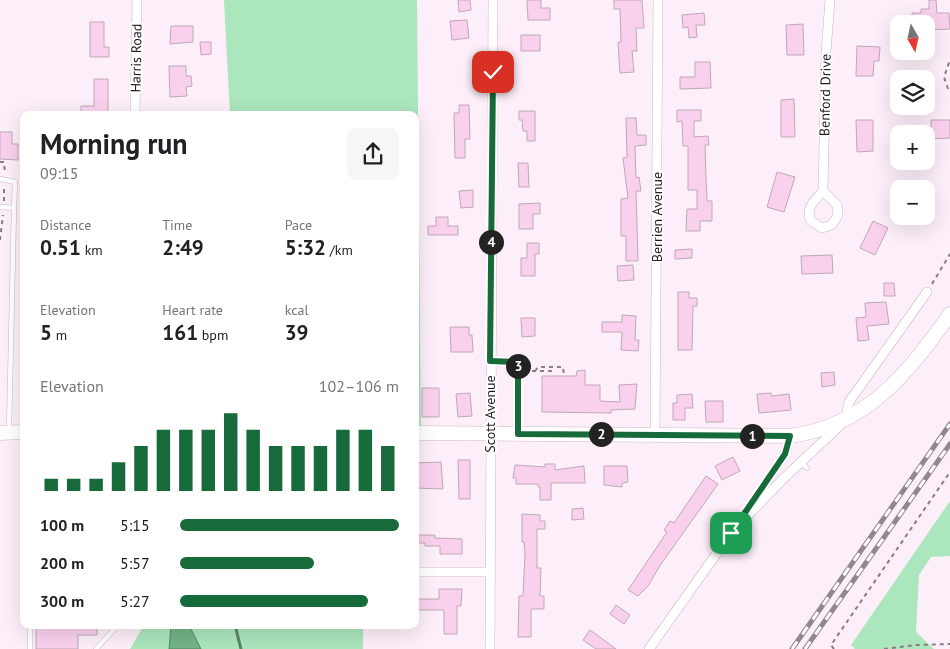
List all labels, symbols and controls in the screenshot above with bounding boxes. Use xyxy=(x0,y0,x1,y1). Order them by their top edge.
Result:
north arrow xyxy=(890,15,935,60)
map controls xyxy=(890,15,935,225)
street label: Harris Road xyxy=(126,23,146,93)
pin xyxy=(472,51,514,93)
street label: Benford Drive xyxy=(815,54,835,136)
icon: check xyxy=(479,58,507,86)
button: layers xyxy=(890,70,935,115)
text: Morning run xyxy=(40,125,188,162)
button: + xyxy=(890,125,935,170)
button: share xyxy=(347,128,399,180)
text: 09:15 xyxy=(40,163,78,183)
street label: Berrien Avenue xyxy=(648,172,666,262)
button: − xyxy=(890,180,935,225)
text: Distance xyxy=(40,216,91,234)
text: Time xyxy=(162,216,192,234)
text: Pace xyxy=(285,216,312,234)
pin: 4 xyxy=(478,230,504,254)
text: 4 xyxy=(488,233,495,251)
text: 0.51 xyxy=(40,234,81,261)
text: 2:49 xyxy=(162,234,204,261)
text: 5:32 xyxy=(285,234,326,261)
text: km xyxy=(81,241,103,259)
text: /km xyxy=(326,241,353,259)
text: Elevation xyxy=(40,301,96,319)
text: Heart rate xyxy=(162,301,223,319)
text: kcal xyxy=(285,301,309,319)
text: 5 xyxy=(40,319,52,346)
text: 161 xyxy=(162,319,198,346)
text: 39 xyxy=(285,319,308,346)
text: m xyxy=(52,326,67,344)
text: bpm xyxy=(198,326,228,344)
pin: 3 xyxy=(506,354,530,378)
text: 3 xyxy=(515,357,522,375)
street label: Scott Avenue xyxy=(481,375,499,453)
text: Elevation xyxy=(40,376,104,396)
text: 102–106 m xyxy=(319,376,399,396)
pin: 2 xyxy=(588,422,614,446)
pin: 1 xyxy=(740,424,764,448)
text: 2 xyxy=(598,425,605,443)
text: 1 xyxy=(749,427,756,445)
pin xyxy=(710,512,752,554)
text: 100 m xyxy=(40,515,84,535)
text: 5:15 xyxy=(120,515,150,535)
icon: arrive xyxy=(717,519,745,547)
text: 200 m xyxy=(40,553,84,573)
text: 5:57 xyxy=(120,553,150,573)
text: 300 m xyxy=(40,591,84,611)
text: 5:27 xyxy=(120,591,150,611)

